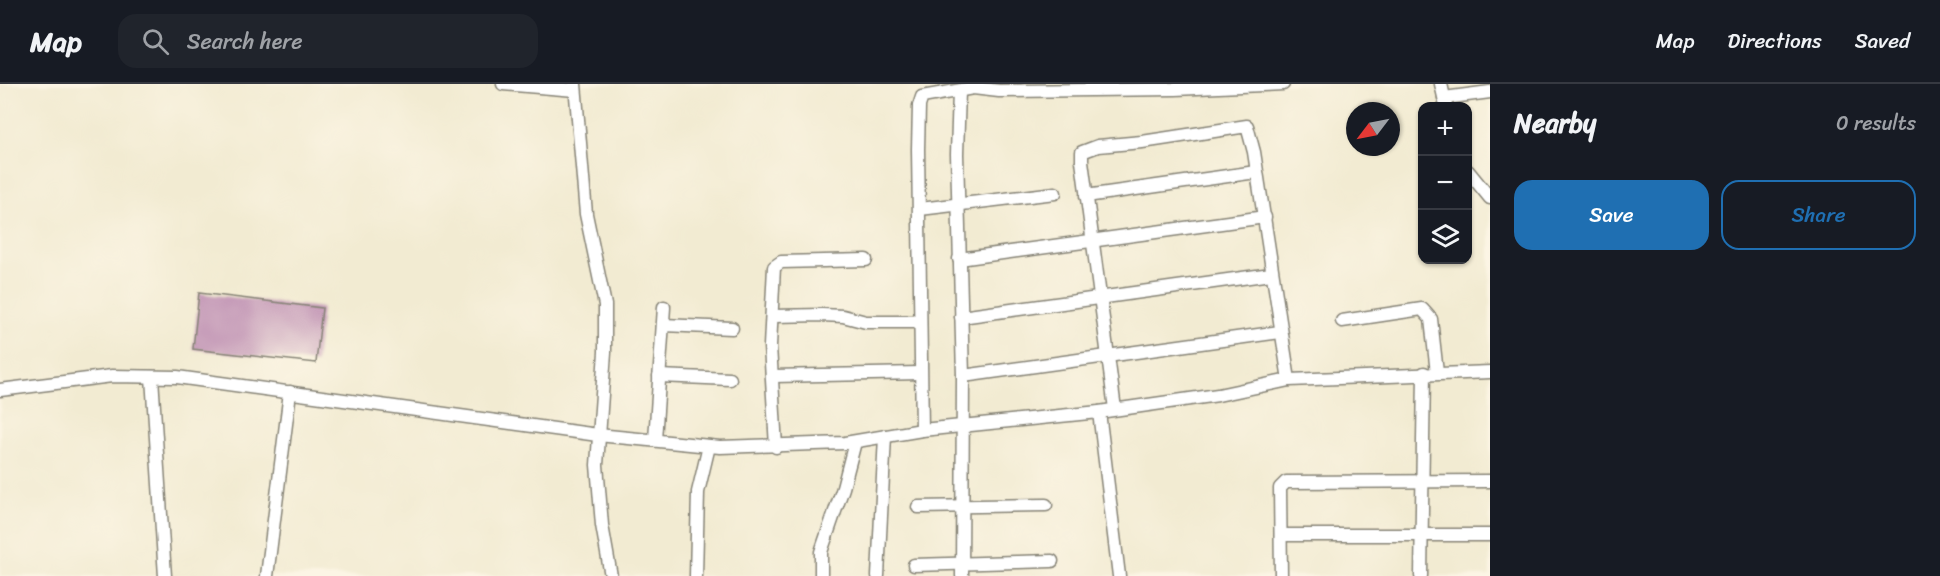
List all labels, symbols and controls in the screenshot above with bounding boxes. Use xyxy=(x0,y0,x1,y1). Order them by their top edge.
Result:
search box xyxy=(118,14,538,68)
text: Map xyxy=(30,17,82,66)
text: Search here xyxy=(187,22,303,61)
text: Map xyxy=(1656,22,1694,60)
text: Directions xyxy=(1727,22,1822,60)
text: Saved xyxy=(1855,22,1910,60)
icon: search xyxy=(139,25,172,58)
text: Nearby xyxy=(1514,100,1596,146)
north arrow xyxy=(1346,102,1400,156)
map controls xyxy=(1418,102,1472,264)
button: + xyxy=(1418,102,1472,156)
text: 0 results xyxy=(1836,106,1916,141)
button: − xyxy=(1418,156,1472,210)
button: Save xyxy=(1514,180,1709,250)
button: Share xyxy=(1721,180,1916,250)
button: layers xyxy=(1418,210,1472,264)

